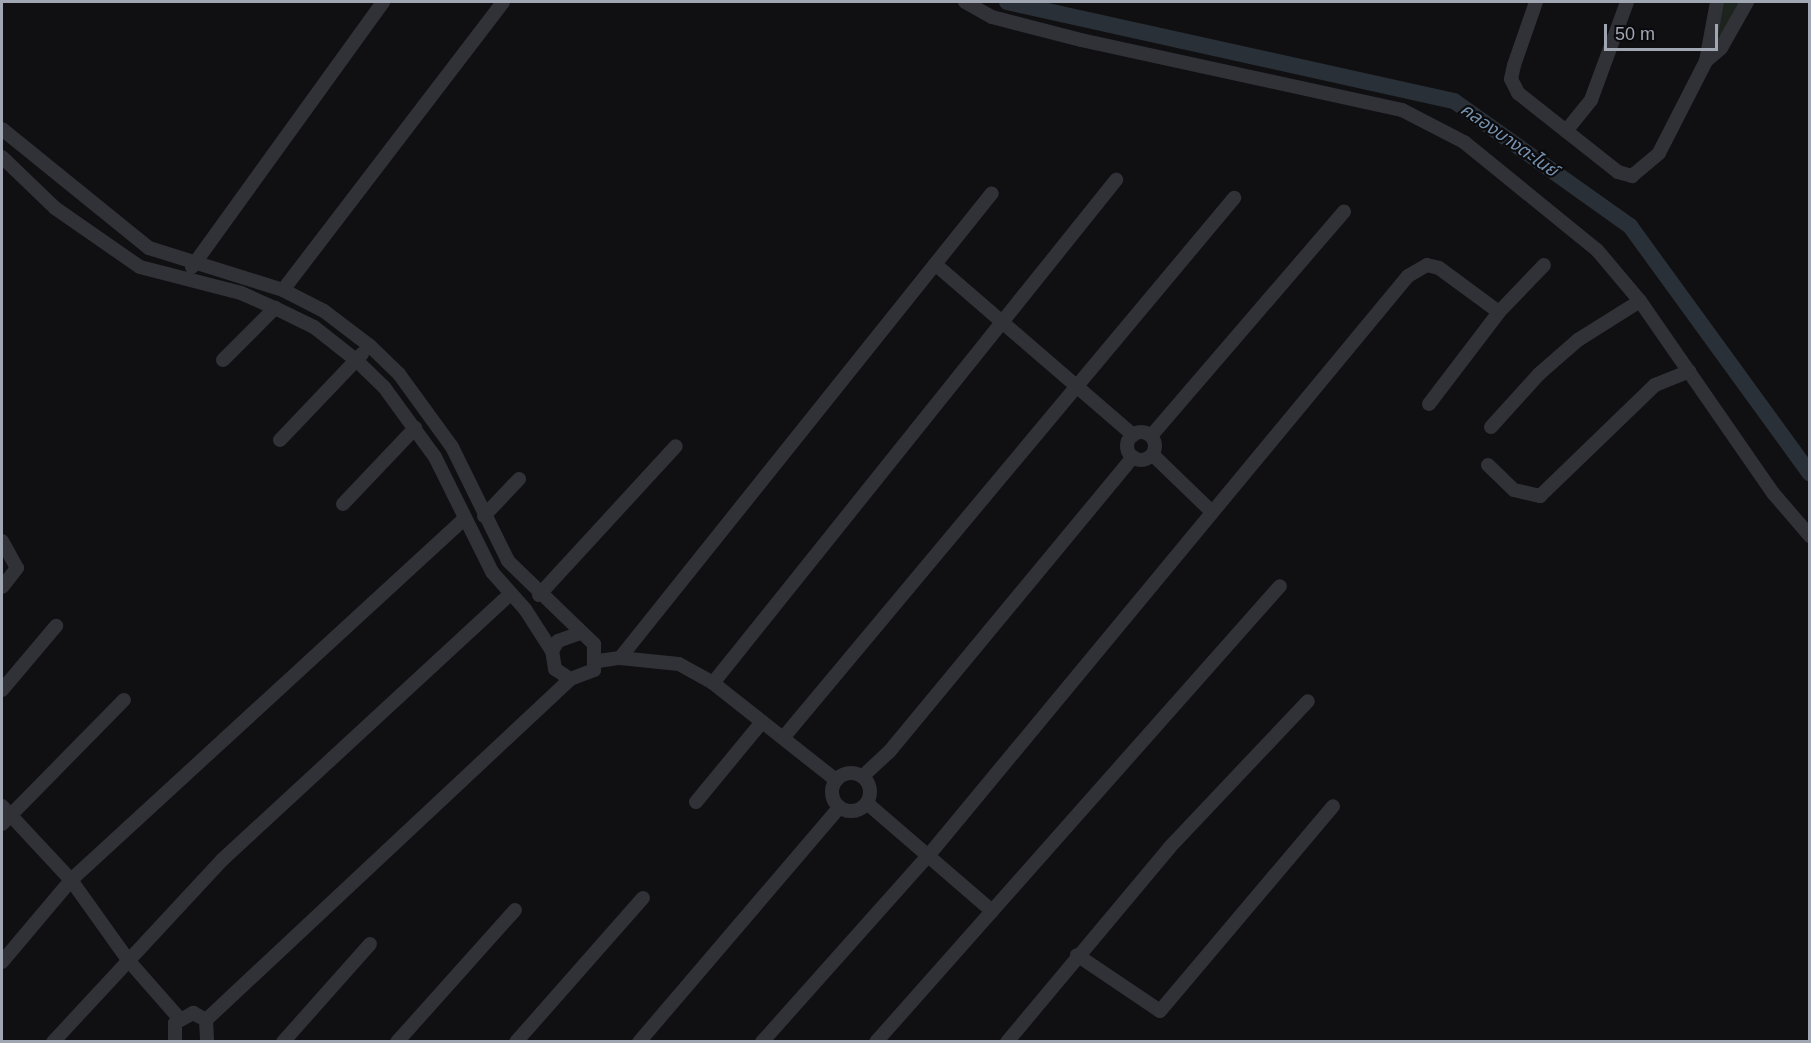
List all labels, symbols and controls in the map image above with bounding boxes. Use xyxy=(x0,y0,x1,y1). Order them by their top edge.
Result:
scale bar xyxy=(1607,12,1721,50)
text: 50 m xyxy=(1615,24,1655,44)
water label: คลองบางตะไนย์ xyxy=(1456,99,1562,181)

